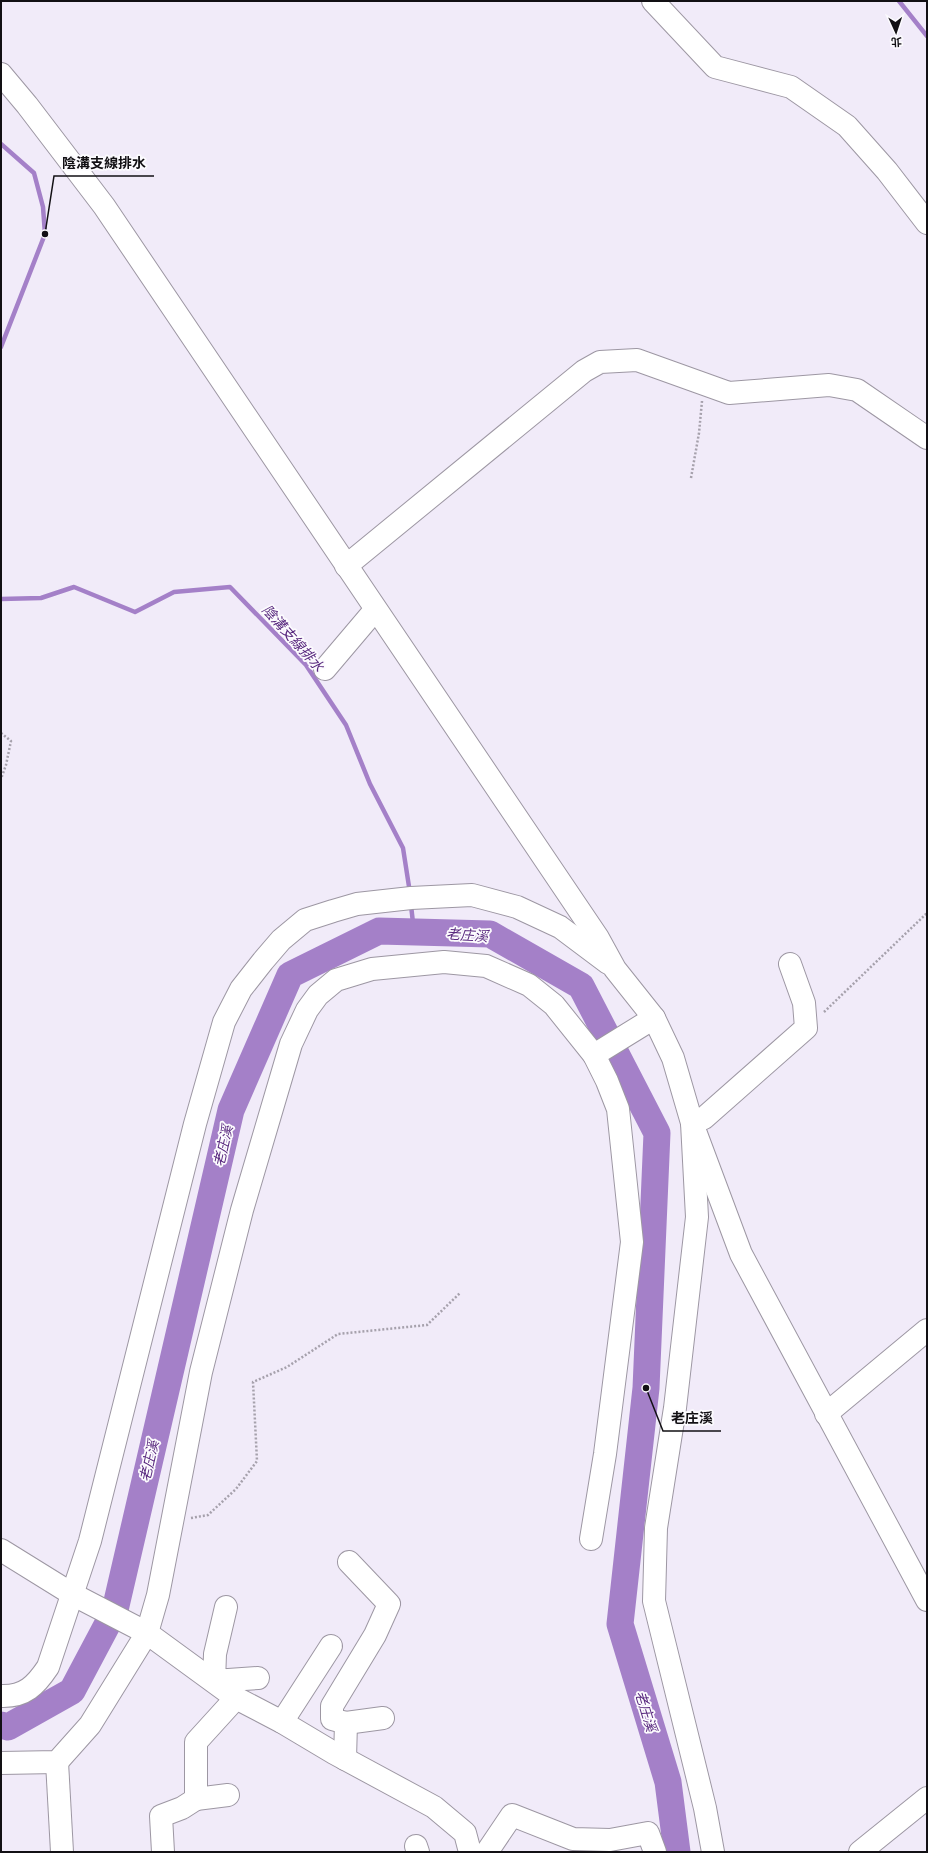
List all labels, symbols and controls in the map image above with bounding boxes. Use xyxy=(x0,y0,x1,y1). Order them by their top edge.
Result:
north arrow xyxy=(876,12,916,52)
text: 北 xyxy=(891,36,902,48)
callout: 陰溝支線排水 xyxy=(54,150,154,176)
text: 陰溝支線排水 xyxy=(62,155,146,171)
water label: 陰溝支線排水 xyxy=(259,601,328,675)
water label: 老庄溪 xyxy=(445,926,491,945)
water label: 老庄溪 xyxy=(210,1122,236,1168)
callout: 老庄溪 xyxy=(663,1405,721,1431)
text: 老庄溪 xyxy=(671,1410,713,1426)
water label: 老庄溪 xyxy=(136,1437,162,1483)
water label: 老庄溪 xyxy=(632,1689,660,1735)

